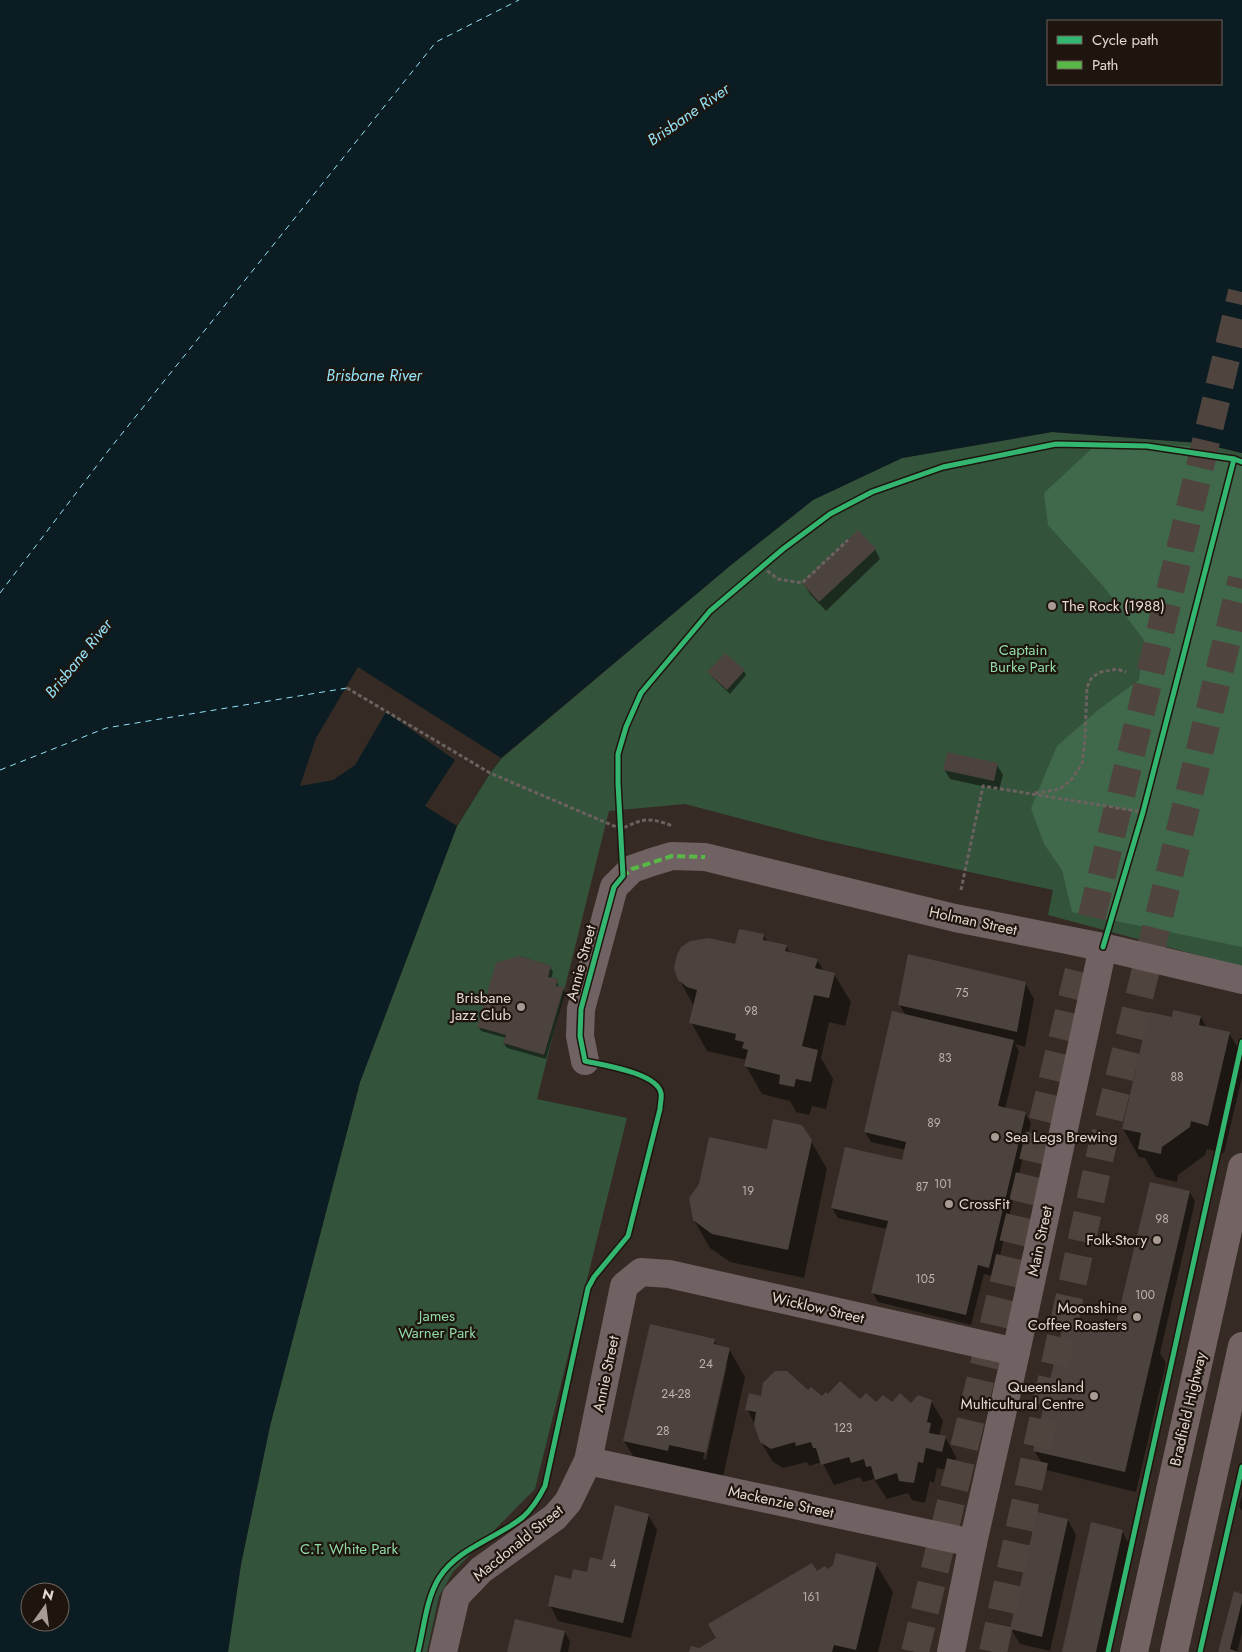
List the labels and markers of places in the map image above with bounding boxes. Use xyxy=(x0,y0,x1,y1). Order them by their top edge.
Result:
place label: The Rock (1988) xyxy=(1062,595,1165,617)
marker: The Rock (1988) xyxy=(1046,600,1058,612)
place label: Brisbane Jazz Club xyxy=(449,987,511,1026)
marker: Brisbane Jazz Club xyxy=(515,1001,527,1013)
place label: Sea Legs Brewing xyxy=(1005,1126,1118,1148)
marker: Sea Legs Brewing xyxy=(989,1131,1001,1143)
place label: CrossFit xyxy=(959,1193,1010,1215)
marker: CrossFit xyxy=(943,1198,955,1210)
place label: Folk-Story xyxy=(1086,1229,1147,1251)
marker: Folk-Story xyxy=(1151,1234,1163,1246)
place label: Moonshine Coffee Roasters xyxy=(1028,1297,1127,1336)
marker: Moonshine Coffee Roasters xyxy=(1131,1311,1143,1323)
place label: Queensland Multicultural Centre xyxy=(961,1376,1084,1415)
marker: Queensland Multicultural Centre xyxy=(1088,1390,1100,1402)

